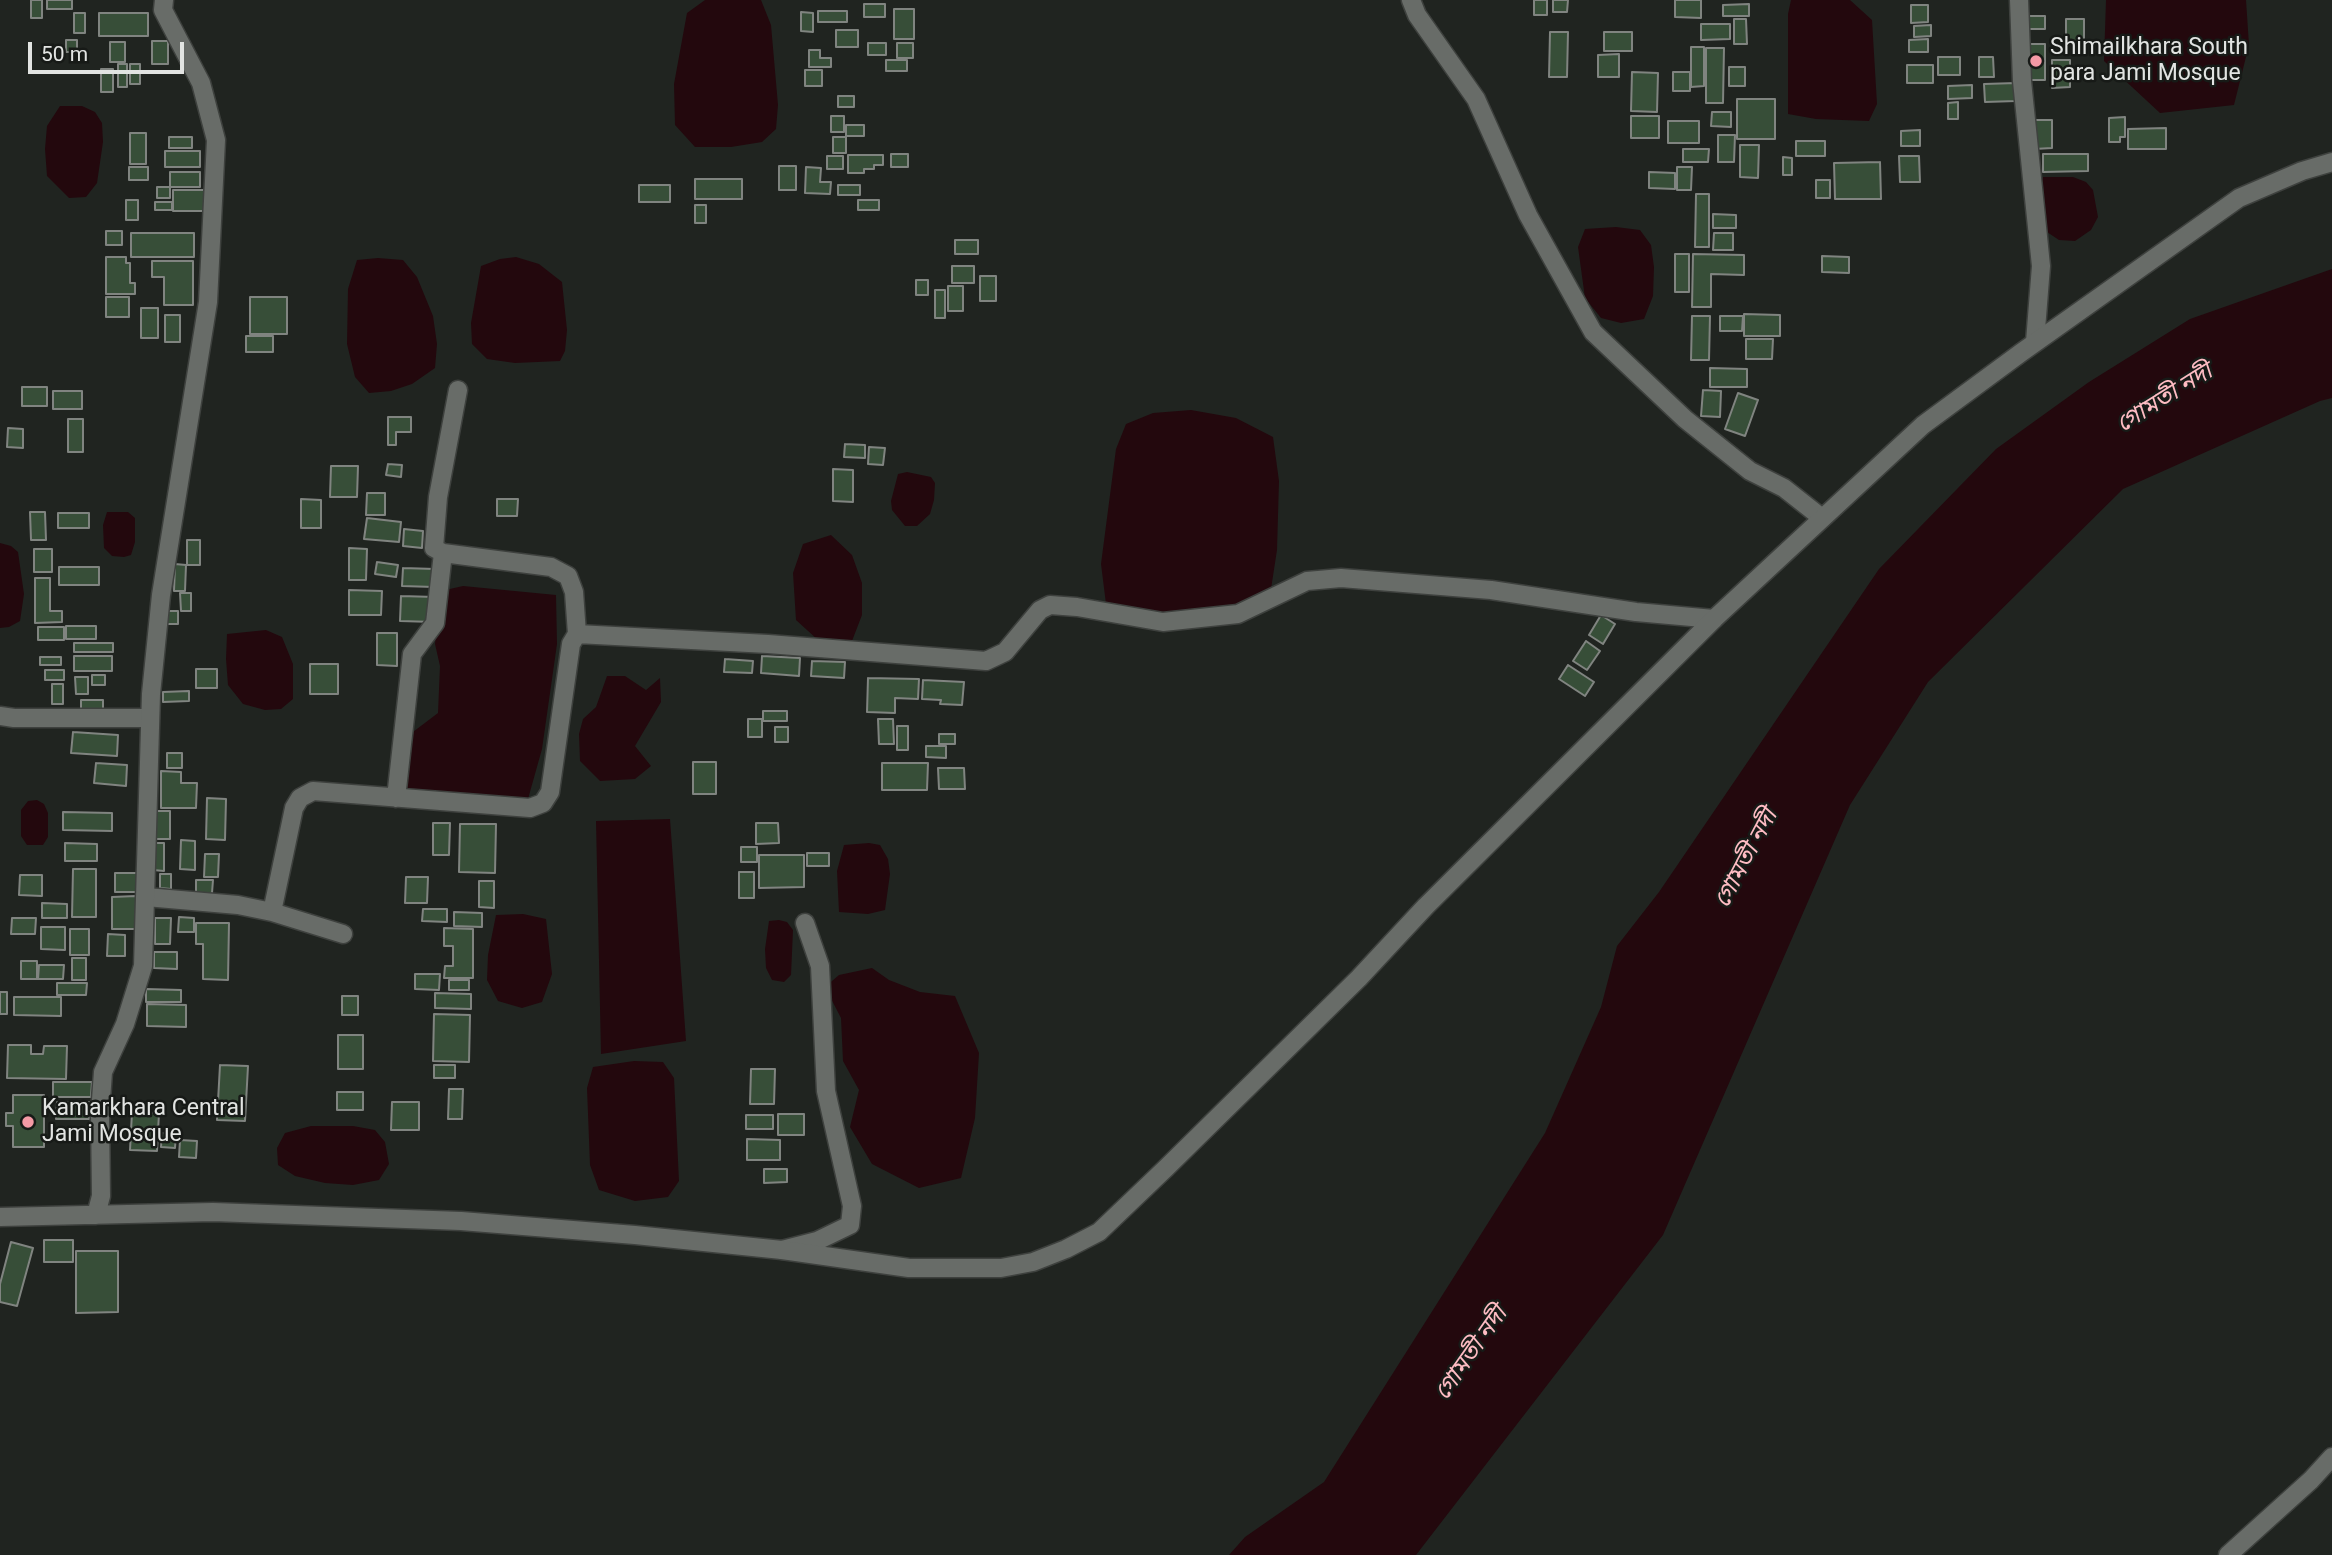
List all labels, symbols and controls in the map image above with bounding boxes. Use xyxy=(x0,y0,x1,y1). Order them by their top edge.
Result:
scale bar xyxy=(32,28,187,72)
place label: Shimailkhara South para Jami Mosque xyxy=(2050,34,2248,88)
text: 50 m xyxy=(41,42,88,66)
marker: Shimailkhara South para Jami Mosque xyxy=(2028,53,2044,69)
water label: গোমতী নদী xyxy=(2112,358,2218,440)
water label: গোমতী নদী xyxy=(1709,805,1785,913)
place label: Kamarkhara Central Jami Mosque xyxy=(42,1095,245,1149)
marker: Kamarkhara Central Jami Mosque xyxy=(20,1114,36,1130)
water label: গোমতী নদী xyxy=(1429,1302,1515,1406)

